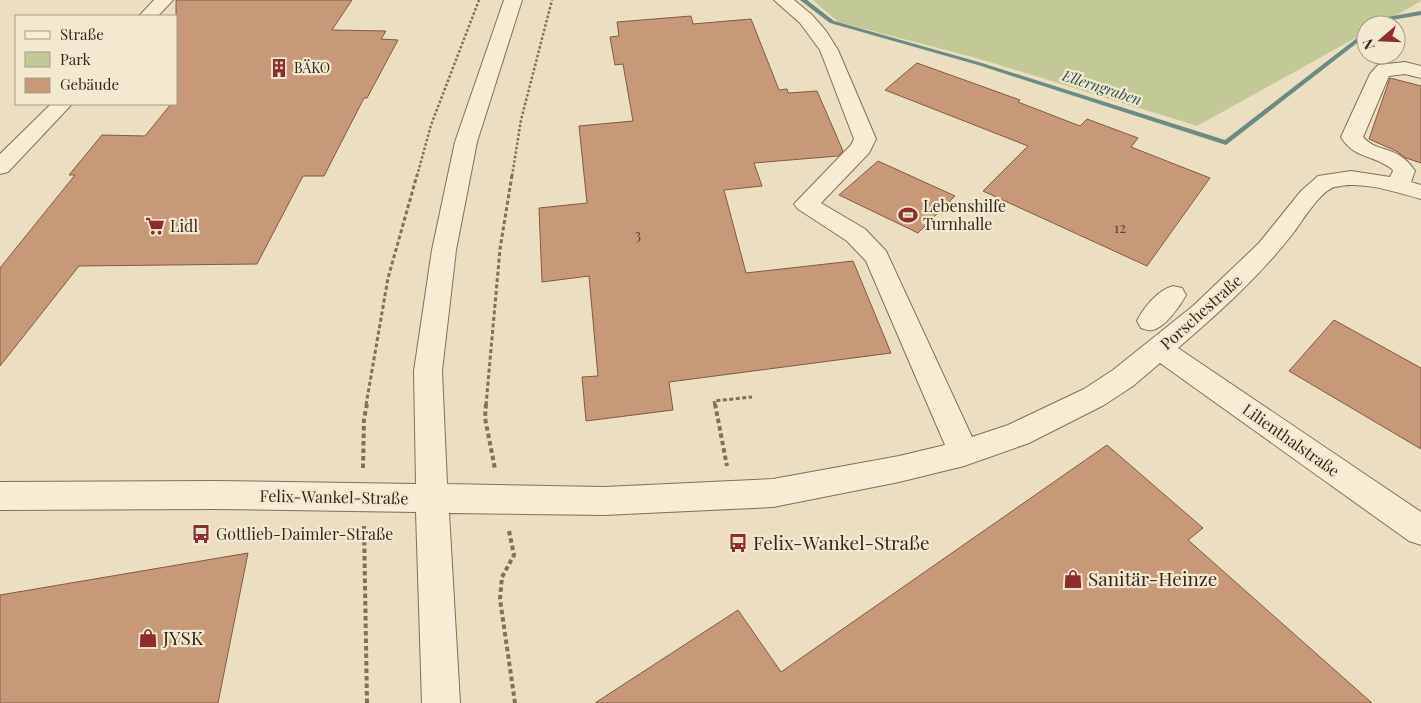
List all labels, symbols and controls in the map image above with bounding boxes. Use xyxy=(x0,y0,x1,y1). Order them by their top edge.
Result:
legend xyxy=(15,15,178,105)
north arrow xyxy=(1356,15,1406,65)
text: Straße xyxy=(60,24,104,44)
text: N xyxy=(1358,37,1379,52)
text: Park xyxy=(60,49,92,69)
building icon: BÄKO xyxy=(268,57,290,79)
place label: BÄKO xyxy=(294,58,330,77)
water label: Ellerngraben xyxy=(1059,65,1145,109)
text: Gebäude xyxy=(60,74,119,94)
place label: Lebenshilfe Turnhalle xyxy=(923,195,1006,234)
sports icon: Lebenshilfe Turnhalle xyxy=(897,204,919,226)
supermarket icon: Lidl xyxy=(144,215,166,237)
place label: Lidl xyxy=(170,215,198,236)
house number: 12 xyxy=(1114,218,1126,237)
house number: 3 xyxy=(635,225,641,244)
street label: Porschestraße xyxy=(1155,269,1246,354)
street label: Lilienthalstraße xyxy=(1239,398,1344,481)
street label: Felix-Wankel-Straße xyxy=(259,485,409,508)
bus stop icon: Gottlieb-Daimler-Straße xyxy=(190,523,212,545)
place label: Gottlieb-Daimler-Straße xyxy=(216,523,393,544)
place label: Felix-Wankel-Straße xyxy=(753,529,930,555)
bus stop icon: Felix-Wankel-Straße xyxy=(727,532,749,554)
place label: Sanitär-Heinze xyxy=(1088,565,1217,591)
shop icon: Sanitär-Heinze xyxy=(1062,568,1084,590)
place label: JYSK xyxy=(162,624,204,650)
shop icon: JYSK xyxy=(137,627,159,649)

